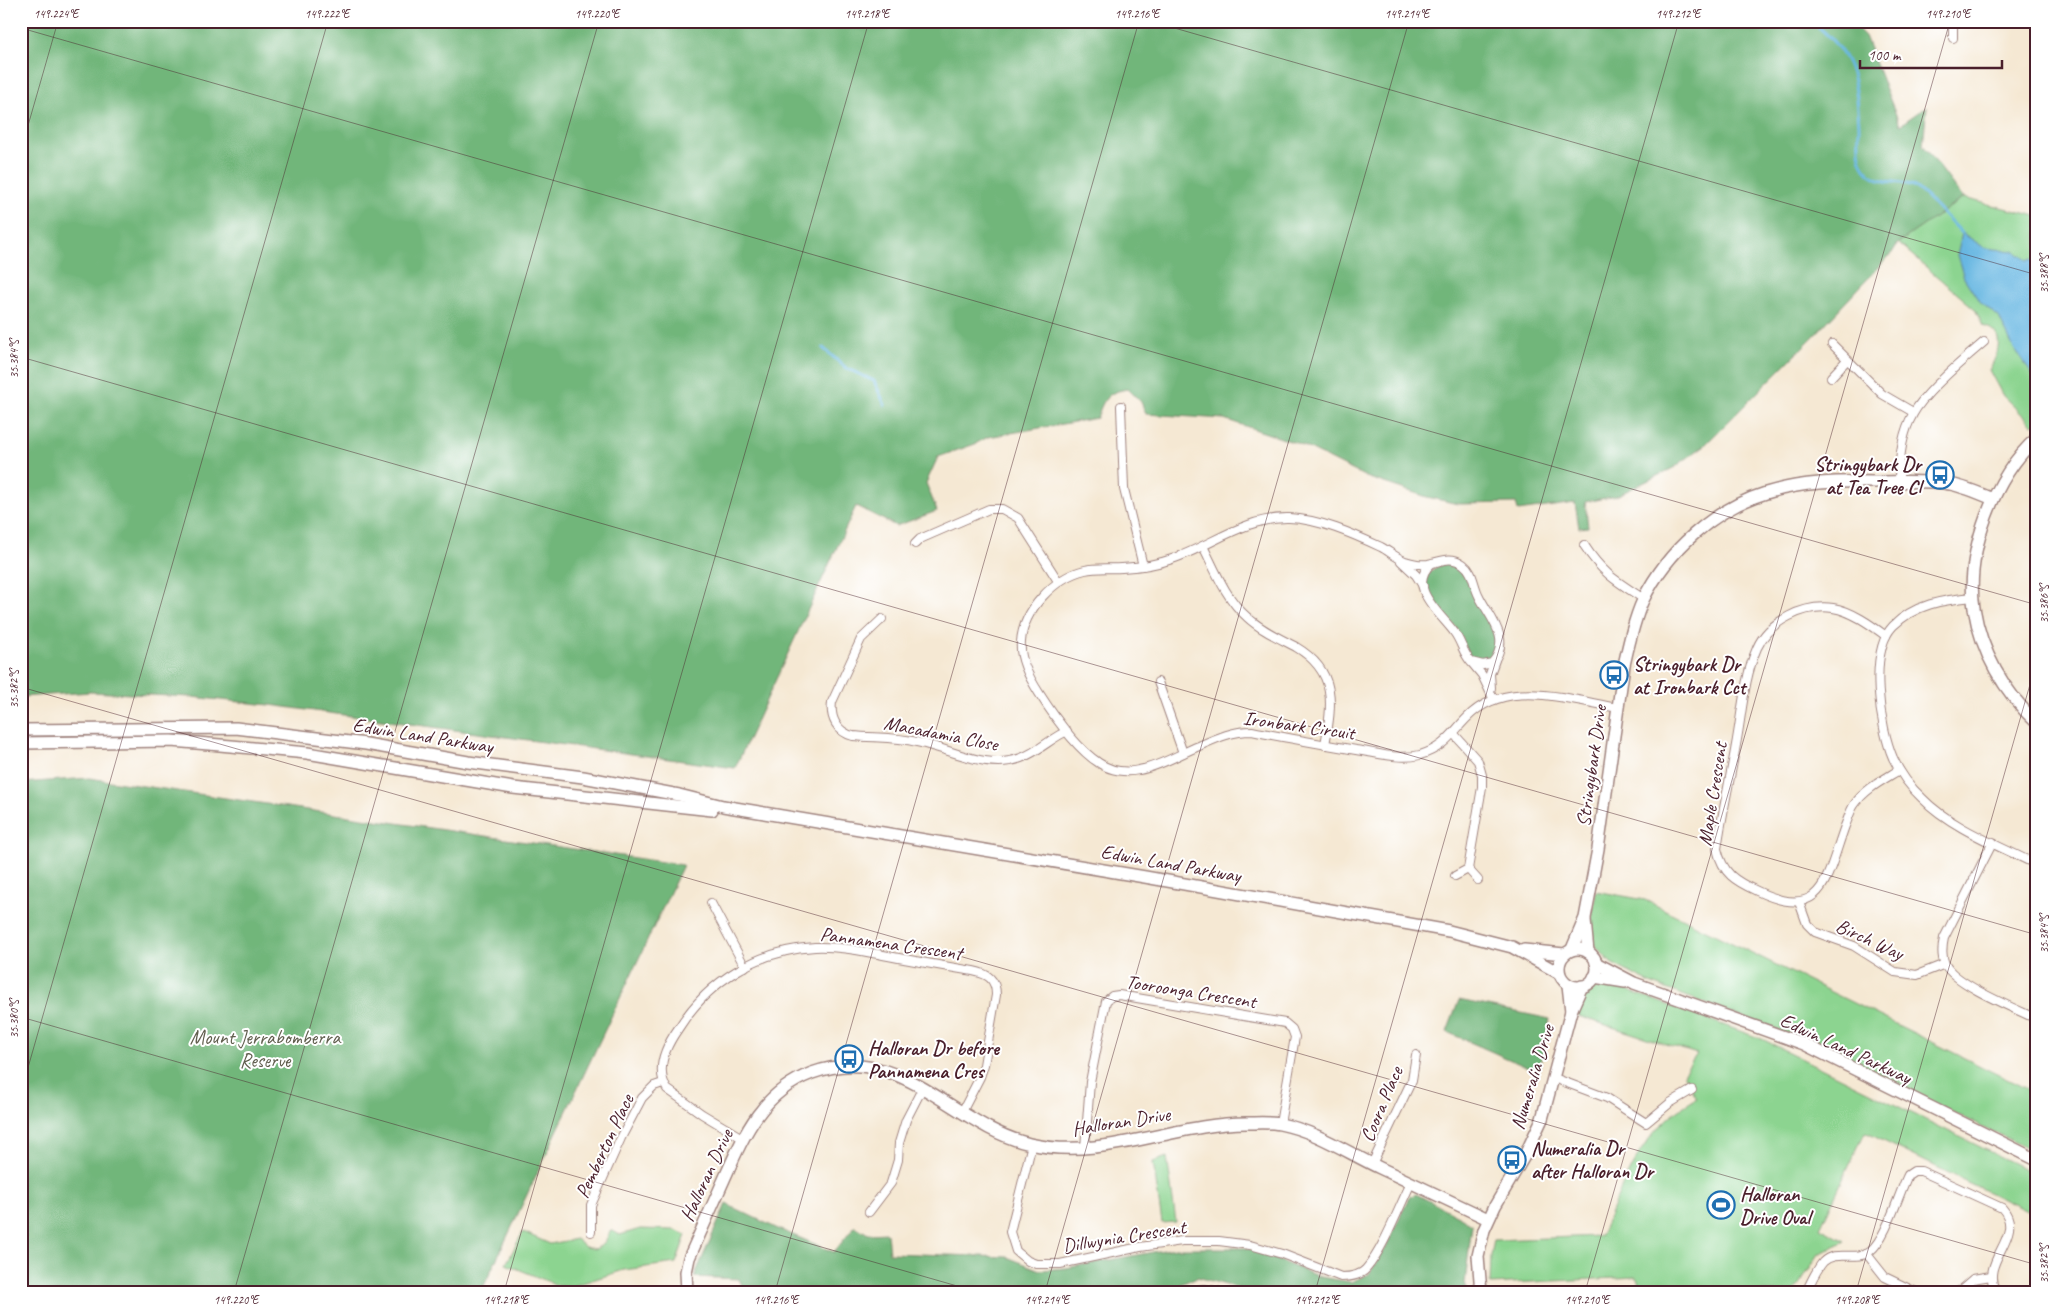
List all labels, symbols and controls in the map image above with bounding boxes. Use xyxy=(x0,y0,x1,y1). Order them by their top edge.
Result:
text: 149.224°E xyxy=(34,6,80,22)
text: 149.222°E xyxy=(305,6,351,22)
text: 149.220°E xyxy=(575,6,621,22)
text: 149.218°E xyxy=(845,6,891,22)
text: 149.216°E xyxy=(1115,6,1161,22)
text: 149.214°E xyxy=(1385,6,1431,22)
text: 149.212°E xyxy=(1656,6,1702,22)
text: 149.210°E xyxy=(1926,6,1972,22)
scale bar xyxy=(1860,38,2003,70)
text: 100 m xyxy=(1868,46,1902,65)
text: 35.388°S xyxy=(2036,253,2052,293)
text: 35.384°S xyxy=(6,338,22,378)
place label: Stringybark Dr at Tea Tree Cl xyxy=(1814,452,1924,500)
bus stop icon: Stringybark Dr at Tea Tree Cl xyxy=(1925,460,1955,490)
text: 35.386°S xyxy=(2036,583,2052,623)
place label: Stringybark Dr at Ironbark Cct xyxy=(1633,652,1748,700)
bus stop icon: Stringybark Dr at Ironbark Cct xyxy=(1599,660,1629,690)
text: 35.382°S xyxy=(6,668,22,708)
street label: Stringybark Drive xyxy=(1571,702,1613,828)
street label: Ironbark Circuit xyxy=(1242,705,1359,746)
street label: Macadamia Close xyxy=(882,710,1001,757)
street label: Edwin Land Parkway xyxy=(351,712,497,759)
street label: Maple Crescent xyxy=(1692,738,1733,848)
street label: Edwin Land Parkway xyxy=(1099,839,1245,888)
street label: Birch Way xyxy=(1832,913,1910,967)
text: 35.384°S xyxy=(2036,913,2052,953)
street label: Pannamena Crescent xyxy=(819,921,967,966)
street label: Tooroonga Crescent xyxy=(1124,969,1260,1014)
text: 35.380°S xyxy=(6,998,22,1038)
street label: Edwin Land Parkway xyxy=(1776,1007,1917,1091)
street label: Numeralia Drive xyxy=(1505,1020,1561,1133)
park label: Mount Jerrabomberra Reserve xyxy=(190,1025,341,1073)
place label: Halloran Dr before Pannamena Cres xyxy=(868,1036,1000,1084)
bus stop icon: Halloran Dr before Pannamena Cres xyxy=(834,1044,864,1074)
street label: Coora Place xyxy=(1354,1061,1409,1146)
street label: Pemberton Place xyxy=(570,1089,640,1202)
street label: Halloran Drive xyxy=(1070,1101,1173,1142)
street label: Halloran Drive xyxy=(674,1124,739,1225)
place label: Numeralia Dr after Halloran Dr xyxy=(1531,1136,1656,1184)
bus stop icon: Numeralia Dr after Halloran Dr xyxy=(1497,1145,1527,1175)
place label: Halloran Drive Oval xyxy=(1740,1182,1814,1230)
sports icon: Halloran Drive Oval xyxy=(1706,1190,1736,1220)
street label: Dillwynia Crescent xyxy=(1061,1214,1190,1259)
text: 35.382°S xyxy=(2036,1243,2052,1283)
text: 149.220°E xyxy=(214,1292,260,1308)
text: 149.218°E xyxy=(484,1292,530,1308)
text: 149.216°E xyxy=(754,1292,800,1308)
text: 149.214°E xyxy=(1025,1292,1071,1308)
text: 149.212°E xyxy=(1295,1292,1341,1308)
text: 149.210°E xyxy=(1565,1292,1611,1308)
text: 149.208°E xyxy=(1835,1292,1881,1308)

